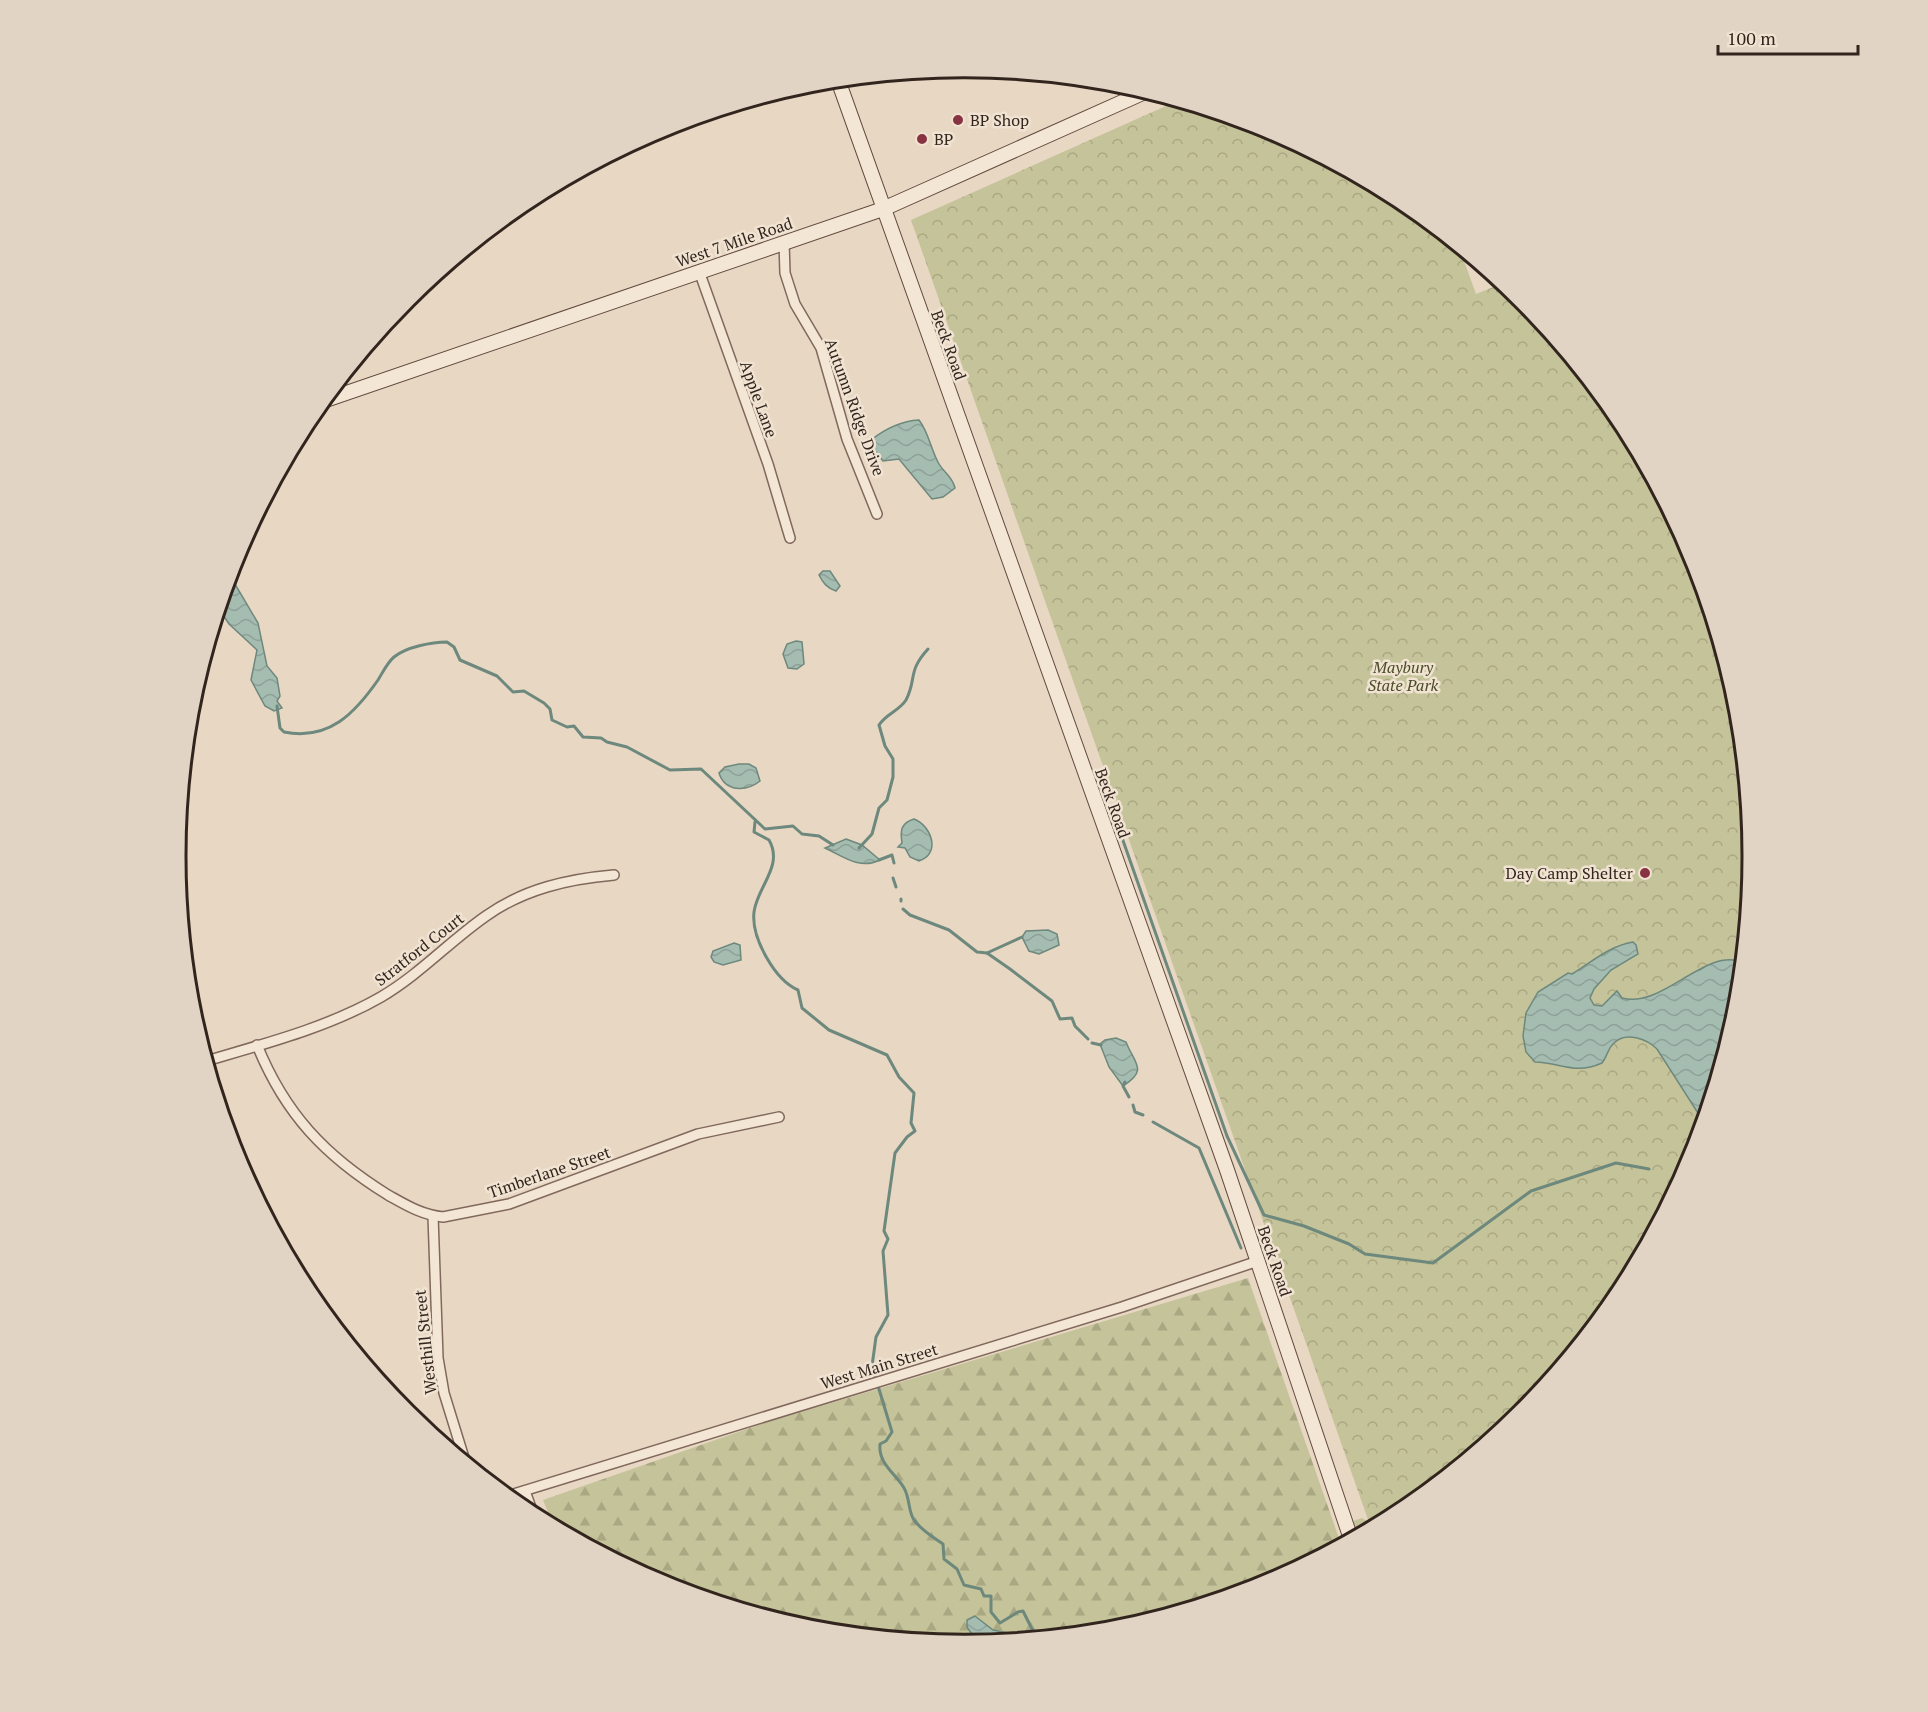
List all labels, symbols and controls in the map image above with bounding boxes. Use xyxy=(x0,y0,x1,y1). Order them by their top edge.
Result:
scale bar xyxy=(1718,18,1858,56)
text: 100 m xyxy=(1727,26,1776,50)
place label: BP Shop xyxy=(970,109,1029,131)
marker: BP Shop xyxy=(951,113,965,127)
place label: BP xyxy=(934,128,953,150)
marker: BP xyxy=(915,132,929,146)
street label: West 7 Mile Road xyxy=(673,212,795,272)
street label: Beck Road xyxy=(926,307,972,383)
street label: Autumn Ridge Drive xyxy=(820,335,890,479)
street label: Apple Lane xyxy=(735,358,783,440)
park label: Maybury State Park xyxy=(1368,656,1439,696)
street label: Beck Road xyxy=(1090,765,1136,841)
place label: Day Camp Shelter xyxy=(1506,862,1634,884)
marker: Day Camp Shelter xyxy=(1638,866,1652,880)
street label: Stratford Court xyxy=(370,907,468,991)
street label: Timberlane Street xyxy=(485,1141,613,1203)
street label: Beck Road xyxy=(1253,1223,1297,1299)
street label: Westhill Street xyxy=(409,1288,441,1395)
street label: West Main Street xyxy=(818,1338,940,1394)

